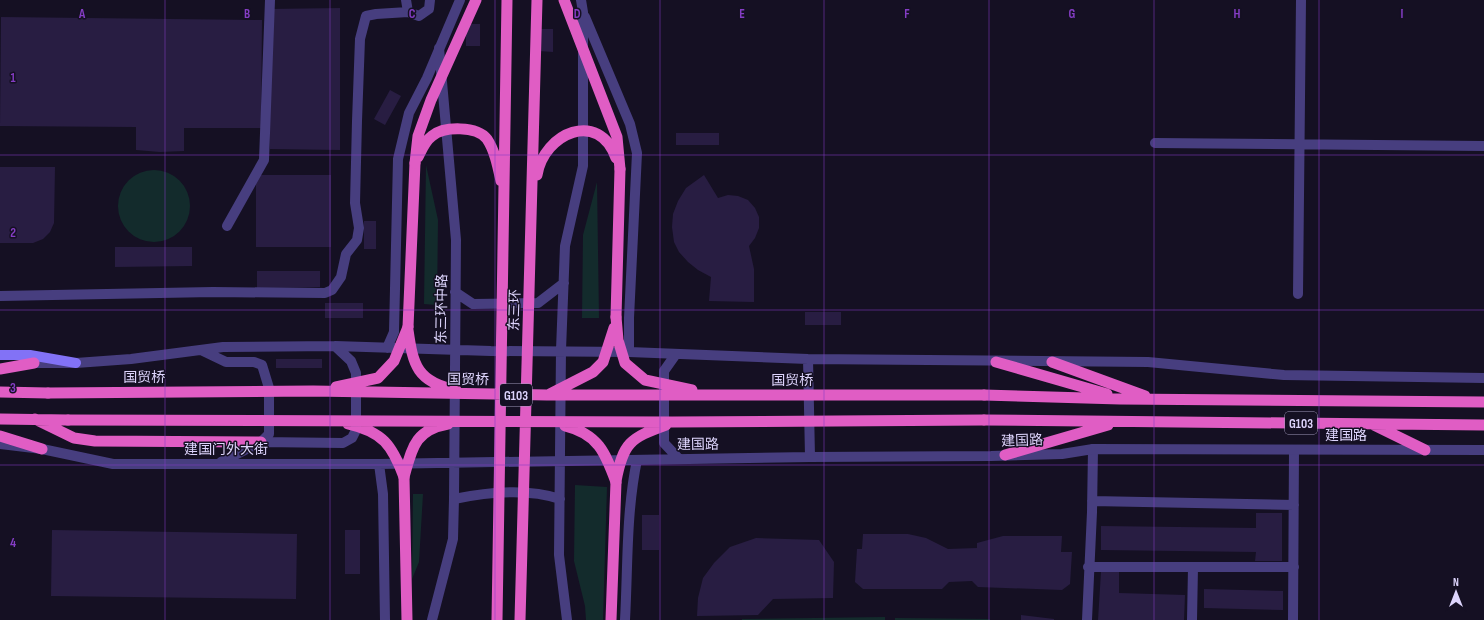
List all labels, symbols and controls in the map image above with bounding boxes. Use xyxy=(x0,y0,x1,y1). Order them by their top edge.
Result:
text: A xyxy=(78,6,86,22)
text: B xyxy=(244,6,250,22)
text: C xyxy=(409,6,416,22)
text: D xyxy=(574,6,581,22)
text: E xyxy=(739,6,745,22)
text: F xyxy=(904,6,910,22)
text: G xyxy=(1069,6,1076,22)
text: H xyxy=(1234,6,1241,22)
text: I xyxy=(1401,6,1404,22)
text: 1 xyxy=(10,70,16,86)
text: 2 xyxy=(10,225,16,241)
street label: 东三环中路 xyxy=(432,274,451,344)
street label: 东三环 xyxy=(505,289,524,331)
street label: 国贸桥 xyxy=(123,369,165,386)
street label: 国贸桥 xyxy=(447,371,489,388)
street label: 国贸桥 xyxy=(771,372,813,389)
text: 3 xyxy=(10,380,16,396)
road number: G103 xyxy=(500,384,532,406)
road number: G103 xyxy=(1285,412,1317,434)
street label: 建国路 xyxy=(1325,427,1367,444)
street label: 建国路 xyxy=(1001,431,1043,450)
street label: 建国路 xyxy=(677,436,719,453)
street label: 建国门外大街 xyxy=(184,441,268,458)
text: 4 xyxy=(10,535,16,551)
north arrow xyxy=(1436,572,1476,612)
text: N xyxy=(1453,576,1459,589)

